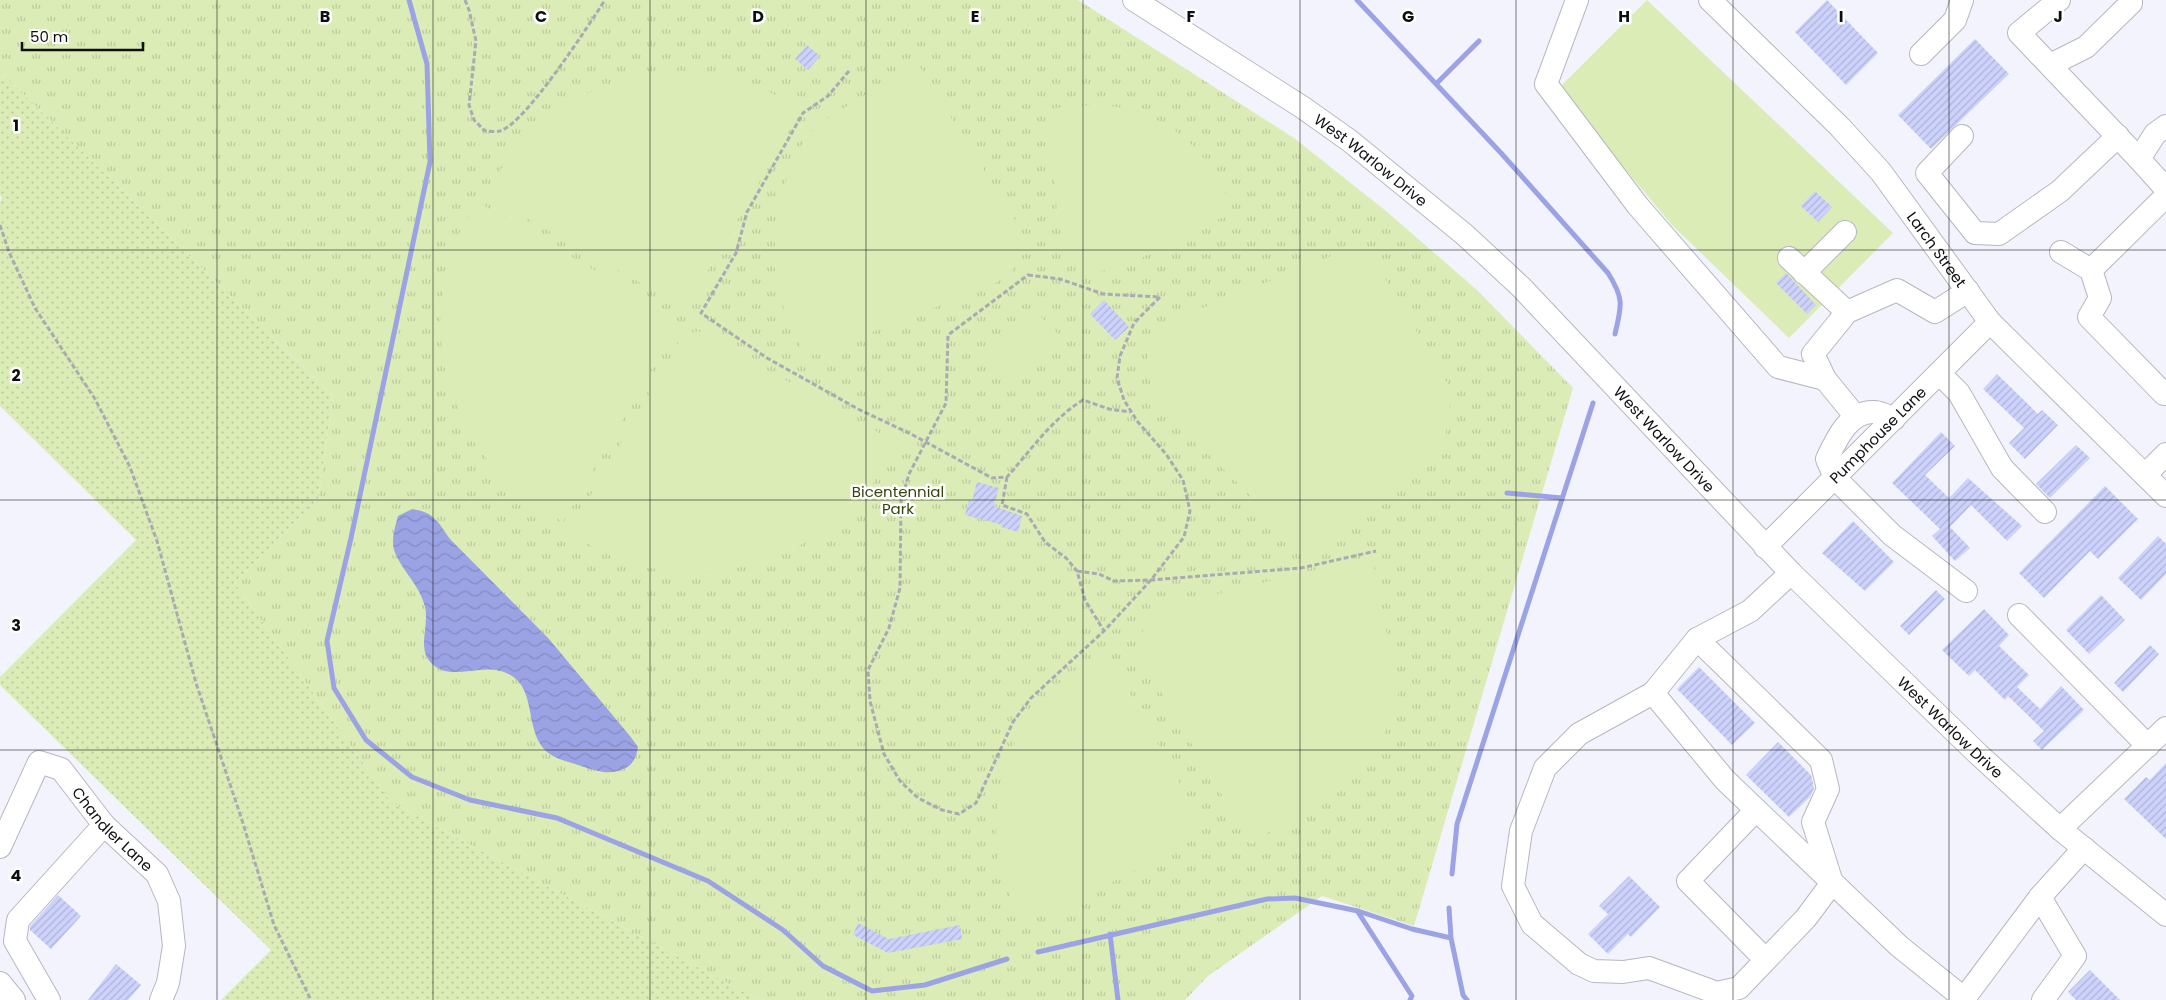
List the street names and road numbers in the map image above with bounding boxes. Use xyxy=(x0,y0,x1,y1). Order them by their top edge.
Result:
street label: West Warlow Drive xyxy=(1310,108,1432,211)
street label: Larch Street xyxy=(1902,207,1972,291)
street label: West Warlow Drive xyxy=(1609,381,1720,497)
street label: Pumphouse Lane xyxy=(1824,381,1931,488)
street label: West Warlow Drive xyxy=(1893,671,2008,783)
street label: Chandler Lane xyxy=(68,782,158,876)

